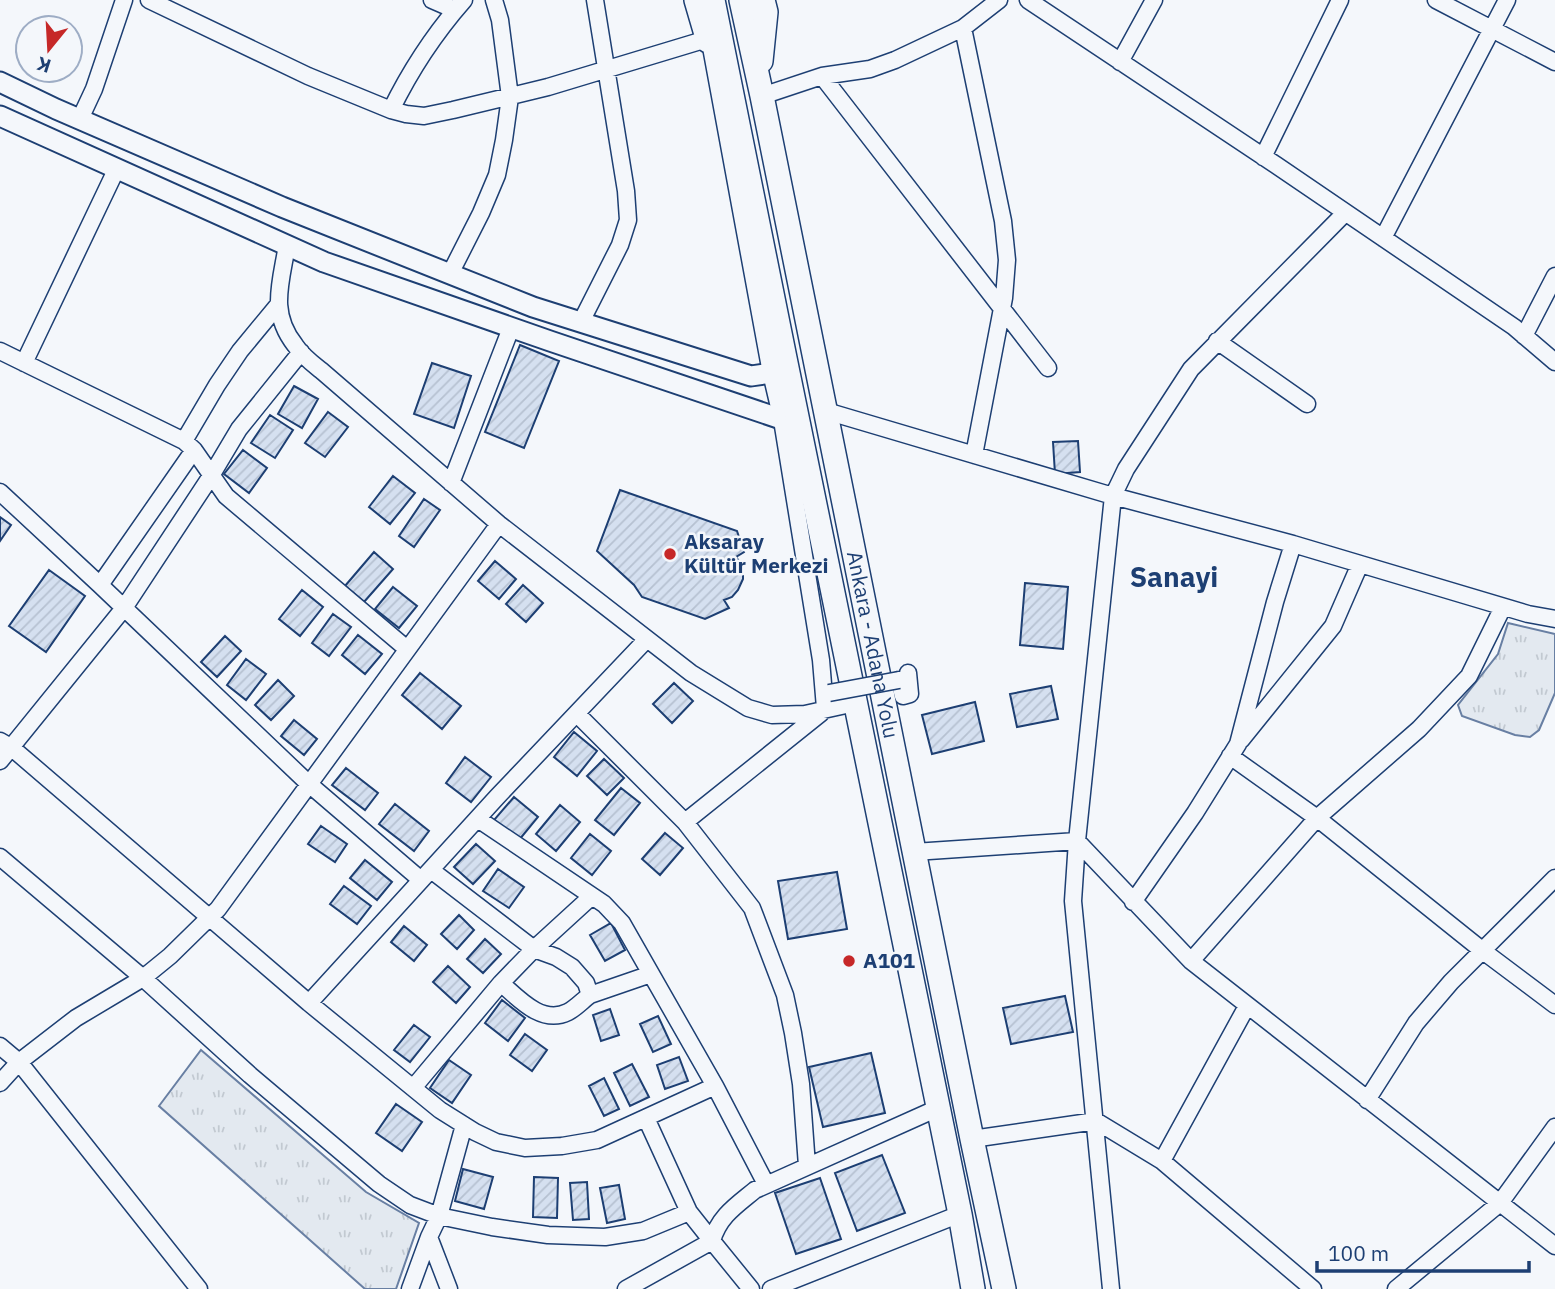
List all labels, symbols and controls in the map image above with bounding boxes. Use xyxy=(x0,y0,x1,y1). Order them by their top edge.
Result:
north arrow xyxy=(14,14,84,84)
text: K xyxy=(34,52,54,79)
place label: Aksaray Kültür Merkezi xyxy=(684,527,829,579)
marker: Aksaray Kültür Merkezi xyxy=(662,546,678,562)
street label: Ankara - Adana Yolu xyxy=(841,548,906,741)
district label: Sanayi xyxy=(1130,558,1218,595)
place label: A101 xyxy=(863,946,916,974)
marker: A101 xyxy=(841,953,857,969)
scale bar xyxy=(1317,1230,1529,1274)
text: 100 m xyxy=(1328,1239,1389,1267)

